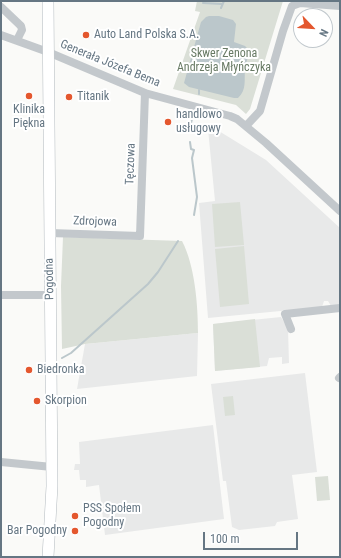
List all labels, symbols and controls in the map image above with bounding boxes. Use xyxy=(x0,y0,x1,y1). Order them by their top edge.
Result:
north arrow xyxy=(293,8,333,48)
text: N xyxy=(316,27,331,39)
place label: Auto Land Polska S.A. xyxy=(94,28,199,42)
marker: Auto Land Polska S.A. xyxy=(81,30,91,40)
street label: Generała Józefa Bema xyxy=(58,37,162,91)
park label: Skwer Zenona Andrzeja Młyńczyka xyxy=(177,47,271,75)
place label: Titanik xyxy=(77,90,109,104)
marker: Klinika Piękna xyxy=(24,91,34,101)
marker: Titanik xyxy=(64,92,74,102)
place label: Klinika Piękna xyxy=(13,103,45,131)
place label: handlowo usługowy xyxy=(176,108,222,136)
marker: handlowo usługowy xyxy=(163,117,173,127)
street label: Tęczowa xyxy=(123,143,139,185)
street label: Zdrojowa xyxy=(73,214,117,230)
street label: Pogodna xyxy=(42,258,58,300)
place label: Biedronka xyxy=(37,363,84,377)
marker: Biedronka xyxy=(24,365,34,375)
place label: Skorpion xyxy=(45,394,87,408)
marker: Skorpion xyxy=(32,396,42,406)
place label: PSS Społem Pogodny xyxy=(83,502,141,530)
marker: PSS Społem Pogodny xyxy=(70,511,80,521)
place label: Bar Pogodny xyxy=(7,524,67,538)
scale bar xyxy=(205,524,300,550)
marker: Bar Pogodny xyxy=(70,526,80,536)
text: 100 m xyxy=(210,532,240,546)

